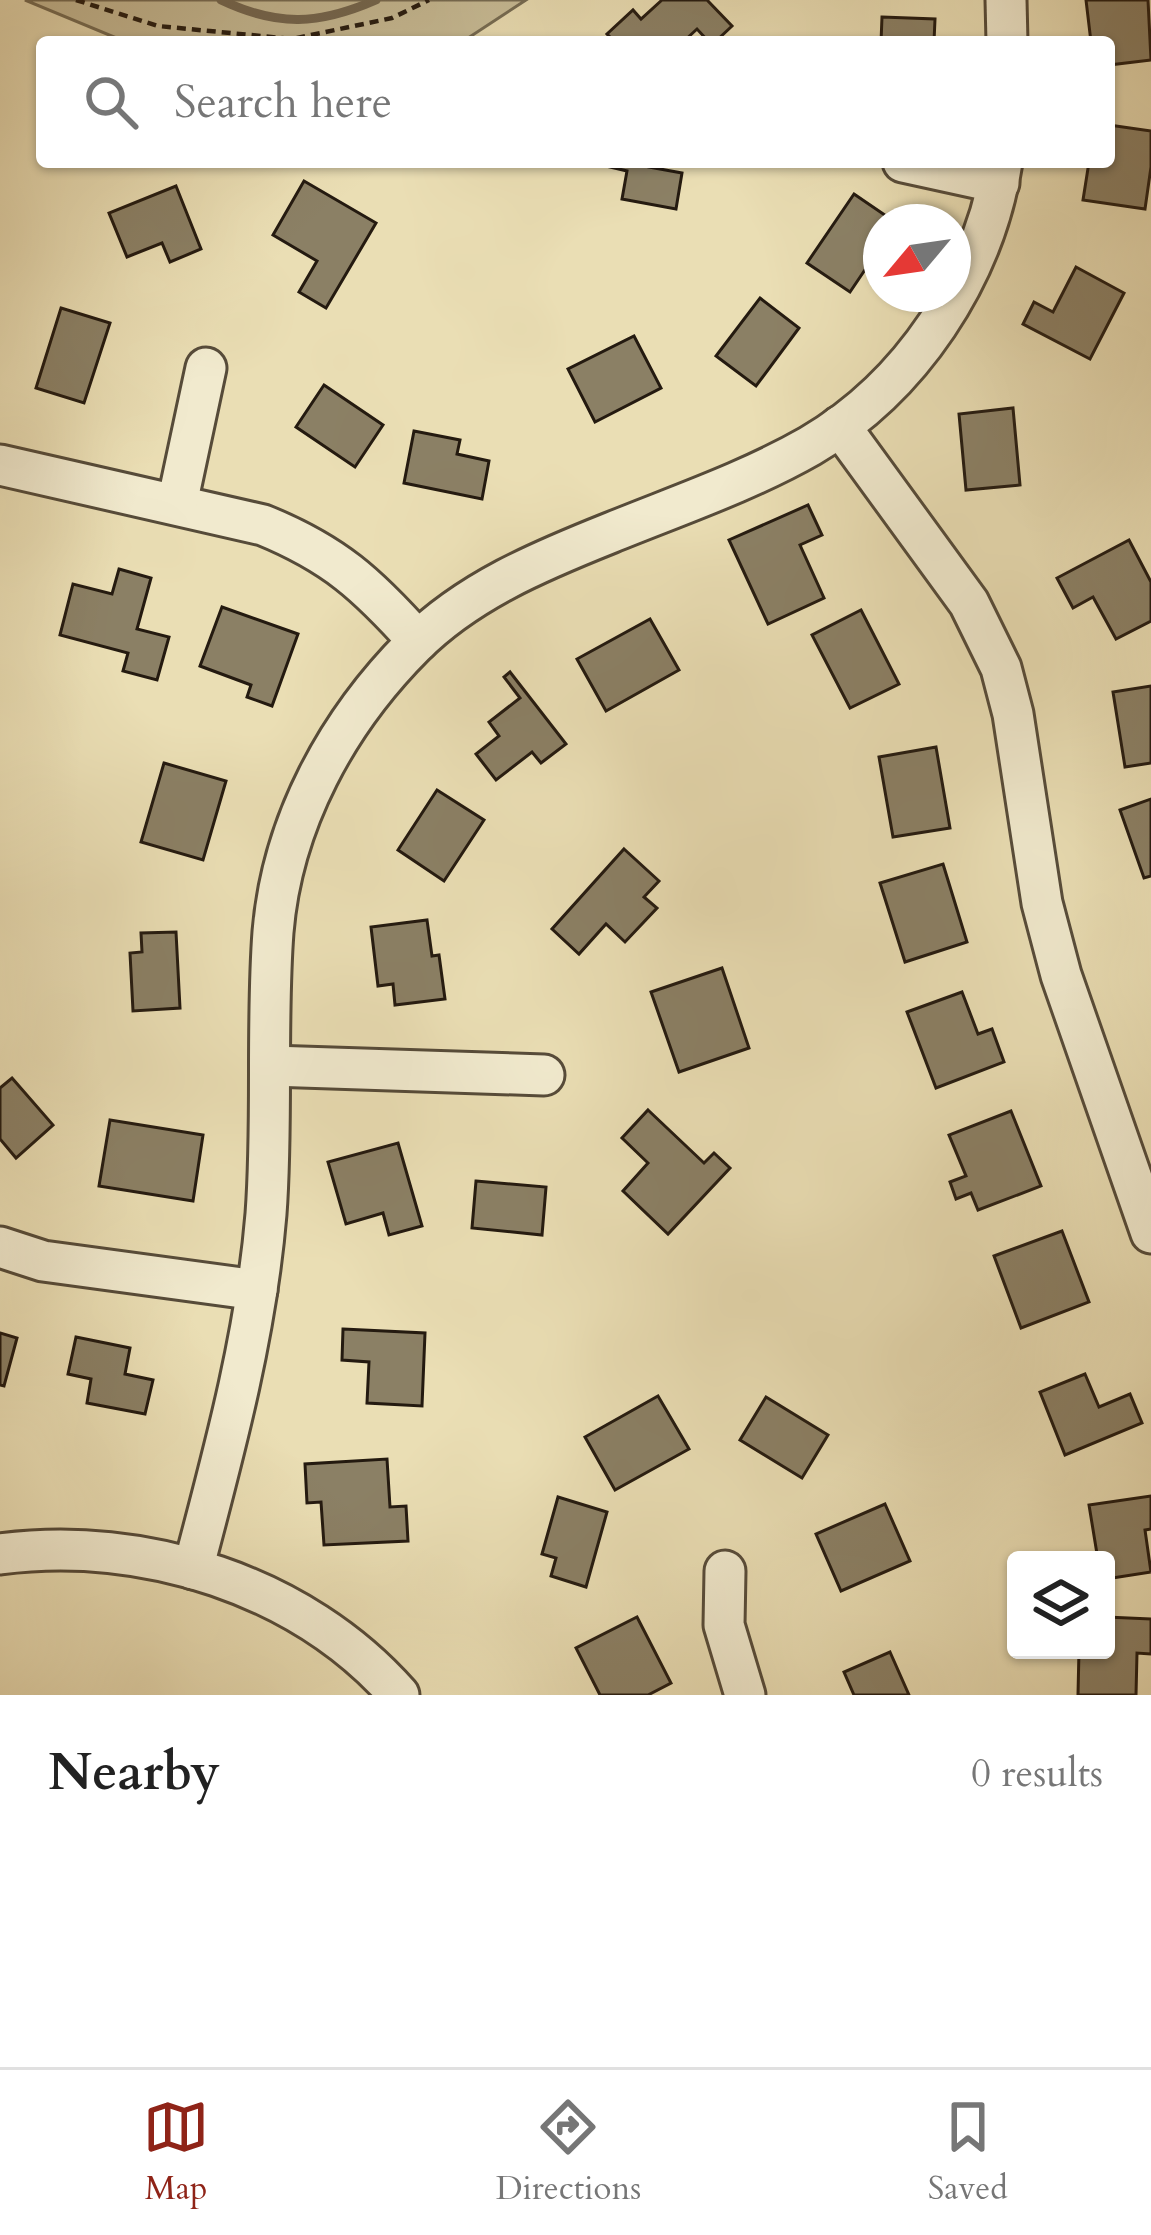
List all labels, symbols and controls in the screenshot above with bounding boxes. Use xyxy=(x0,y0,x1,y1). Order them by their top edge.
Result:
search box xyxy=(36,36,1115,168)
icon: search xyxy=(78,69,144,135)
text: Search here xyxy=(174,72,392,133)
north arrow xyxy=(863,204,971,312)
map controls xyxy=(1007,1551,1115,1659)
button: layers xyxy=(1007,1551,1115,1659)
text: Nearby xyxy=(48,1738,220,1808)
text: 0 results xyxy=(971,1747,1103,1800)
tab: Map xyxy=(143,2094,209,2211)
tab: Directions xyxy=(496,2094,641,2211)
tab: Saved xyxy=(928,2094,1008,2211)

